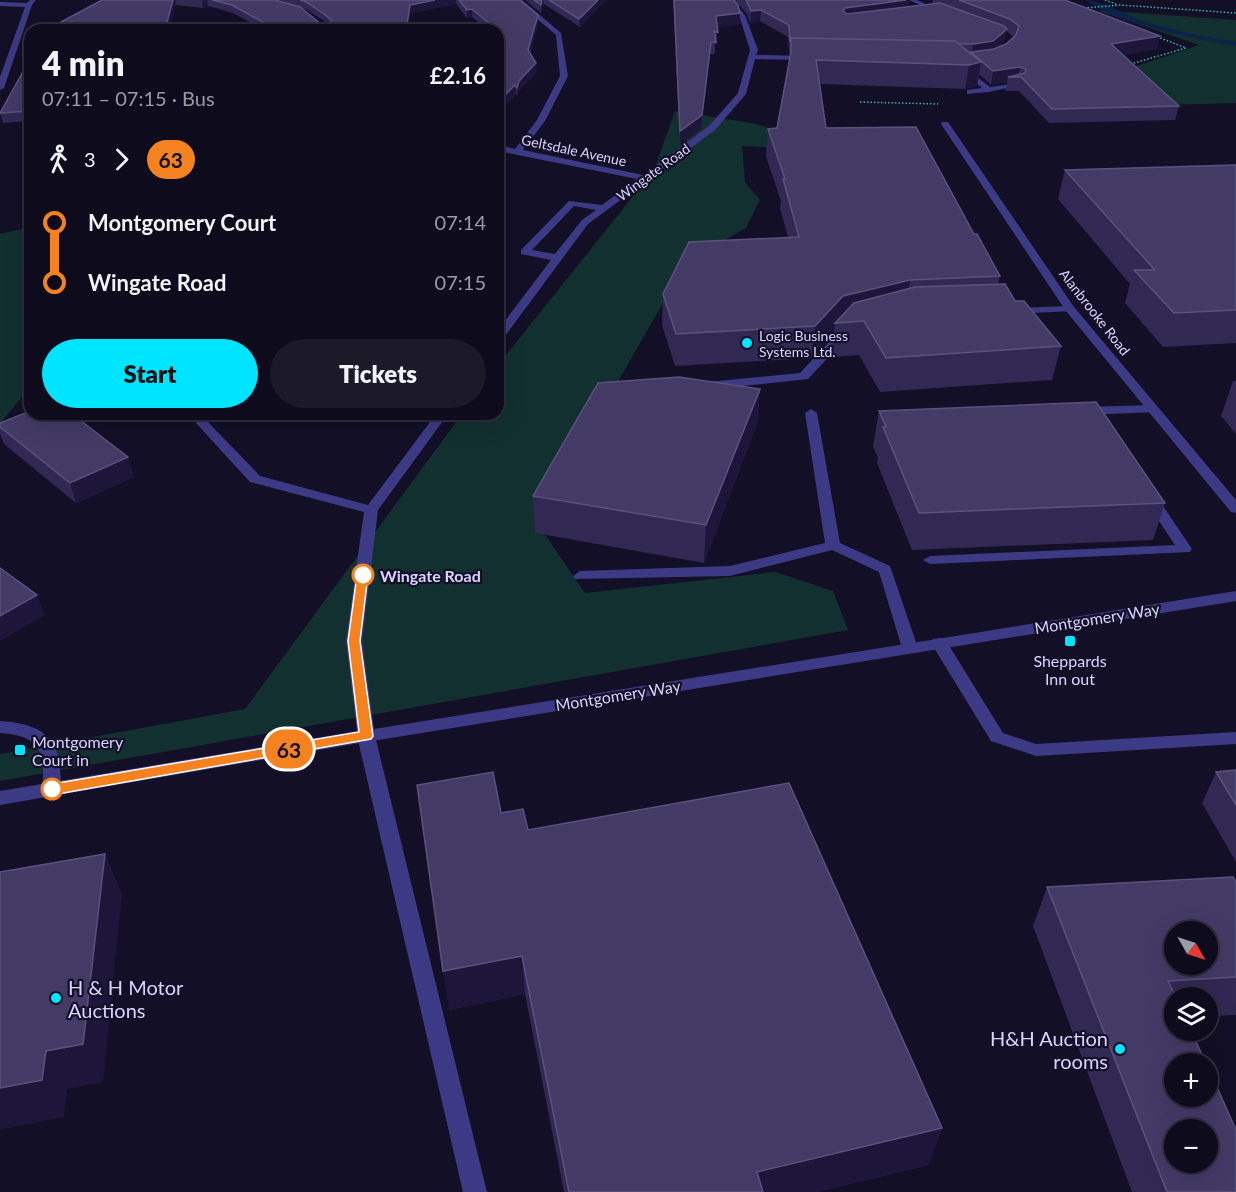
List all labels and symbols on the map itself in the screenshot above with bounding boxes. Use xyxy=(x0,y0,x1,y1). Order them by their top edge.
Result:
street label: Geltsdale Avenue xyxy=(520,131,628,169)
street label: Wingate Road xyxy=(613,140,693,204)
street label: Alanbrooke Road xyxy=(1056,265,1134,359)
place label: Logic Business Systems Ltd. xyxy=(759,327,848,360)
marker: Logic Business Systems Ltd. xyxy=(740,336,754,350)
marker: Wingate Road xyxy=(352,564,374,586)
place label: Wingate Road xyxy=(380,566,481,585)
street label: Montgomery Way xyxy=(1033,599,1162,637)
marker: Sheppards Inn out xyxy=(1063,634,1077,648)
place label: Sheppards Inn out xyxy=(1033,651,1107,688)
street label: Montgomery Way xyxy=(554,676,683,714)
line badge: 63 xyxy=(262,730,316,768)
place label: Montgomery Court in xyxy=(32,732,124,769)
marker: Montgomery Court in xyxy=(13,743,27,757)
unlabelled marker xyxy=(41,778,63,800)
north arrow xyxy=(1164,921,1218,975)
place label: H & H Motor Auctions xyxy=(68,975,184,1022)
marker: H & H Motor Auctions xyxy=(49,991,63,1005)
place label: H&H Auction rooms xyxy=(990,1026,1108,1073)
marker: H&H Auction rooms xyxy=(1113,1042,1127,1056)

